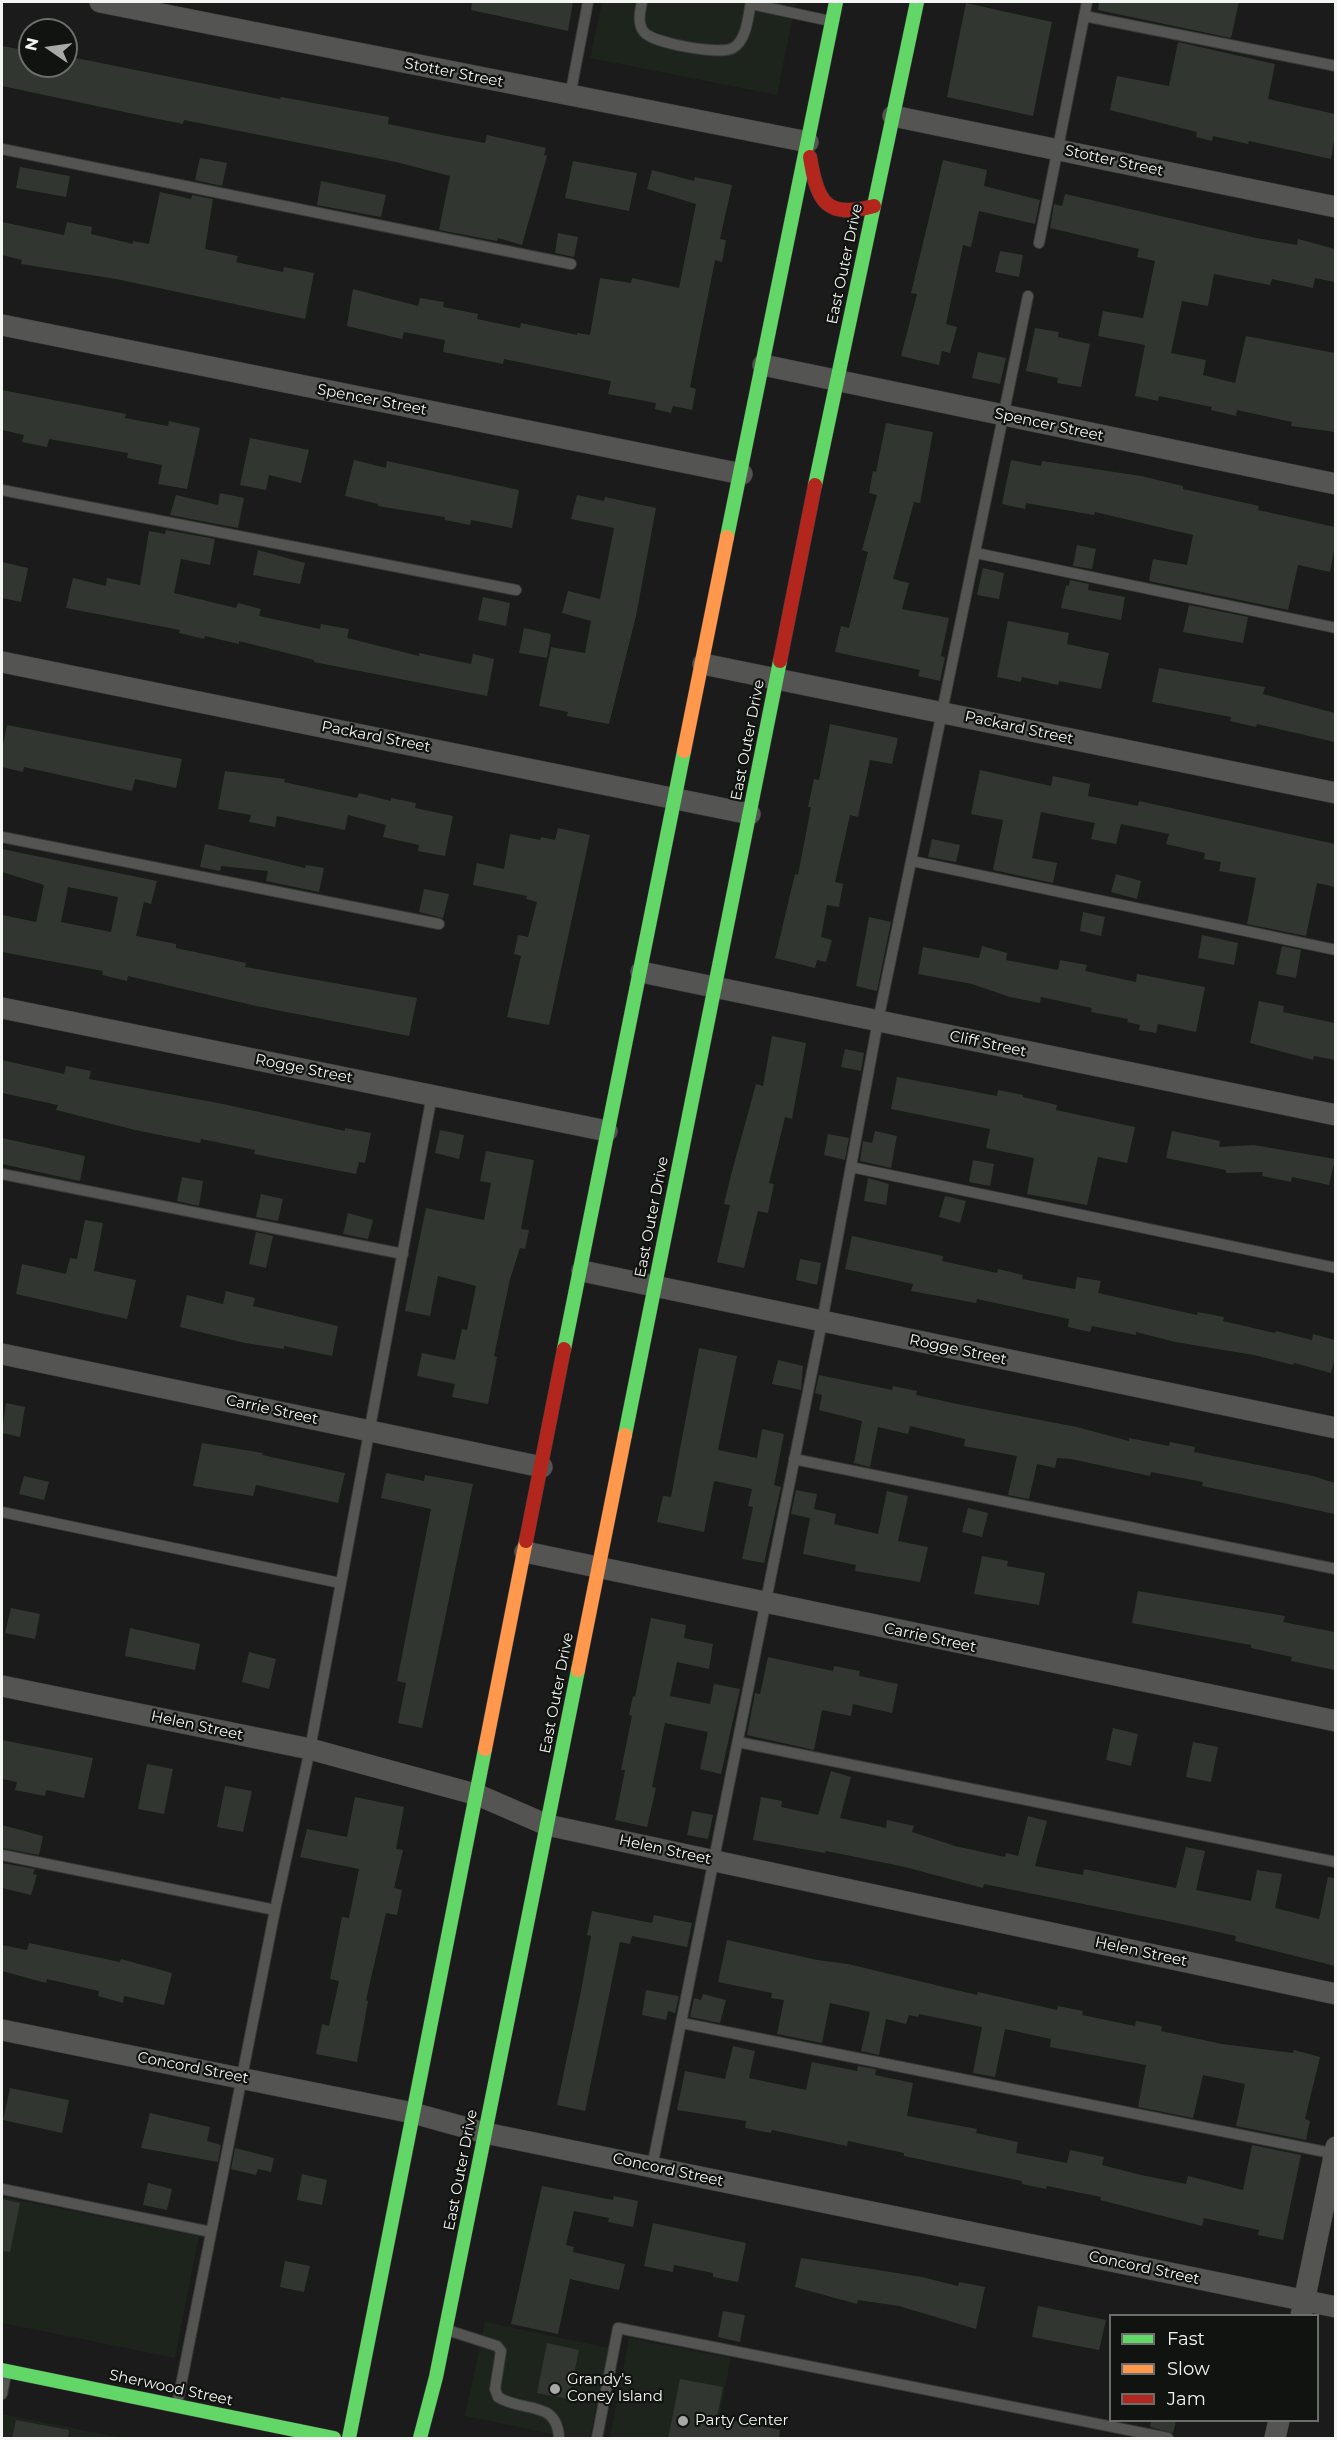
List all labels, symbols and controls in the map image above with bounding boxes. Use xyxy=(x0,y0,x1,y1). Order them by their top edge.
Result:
north arrow xyxy=(18,18,78,78)
text: N xyxy=(21,36,43,53)
street label: Stotter Street xyxy=(403,55,505,91)
street label: Stotter Street xyxy=(1063,142,1165,180)
street label: East Outer Drive xyxy=(823,202,867,326)
street label: Spencer Street xyxy=(316,381,428,419)
street label: Spencer Street xyxy=(993,405,1105,445)
street label: East Outer Drive xyxy=(727,678,769,802)
street label: Packard Street xyxy=(963,708,1075,748)
street label: Packard Street xyxy=(320,718,432,756)
street label: Cliff Street xyxy=(948,1027,1028,1061)
street label: Rogge Street xyxy=(254,1051,354,1087)
street label: East Outer Drive xyxy=(631,1155,673,1279)
street label: Rogge Street xyxy=(908,1331,1008,1369)
street label: Carrie Street xyxy=(224,1391,320,1429)
street label: Carrie Street xyxy=(882,1619,978,1657)
street label: East Outer Drive xyxy=(536,1631,578,1755)
street label: Helen Street xyxy=(149,1707,245,1745)
street label: Helen Street xyxy=(617,1831,713,1869)
street label: Helen Street xyxy=(1093,1933,1189,1971)
street label: Concord Street xyxy=(136,2048,250,2088)
street label: East Outer Drive xyxy=(440,2108,482,2232)
street label: Concord Street xyxy=(611,2149,725,2191)
street label: Concord Street xyxy=(1087,2247,1201,2289)
legend xyxy=(1109,2314,1319,2422)
text: Fast xyxy=(1167,2328,1205,2350)
text: Slow xyxy=(1167,2358,1210,2380)
street label: Sherwood Street xyxy=(108,2366,234,2410)
place label: Grandy's Coney Island xyxy=(567,2371,663,2406)
marker: Grandy's Coney Island xyxy=(548,2382,562,2396)
text: Jam xyxy=(1167,2388,1206,2410)
place label: Party Center xyxy=(695,2412,789,2430)
marker: Party Center xyxy=(676,2414,690,2428)

